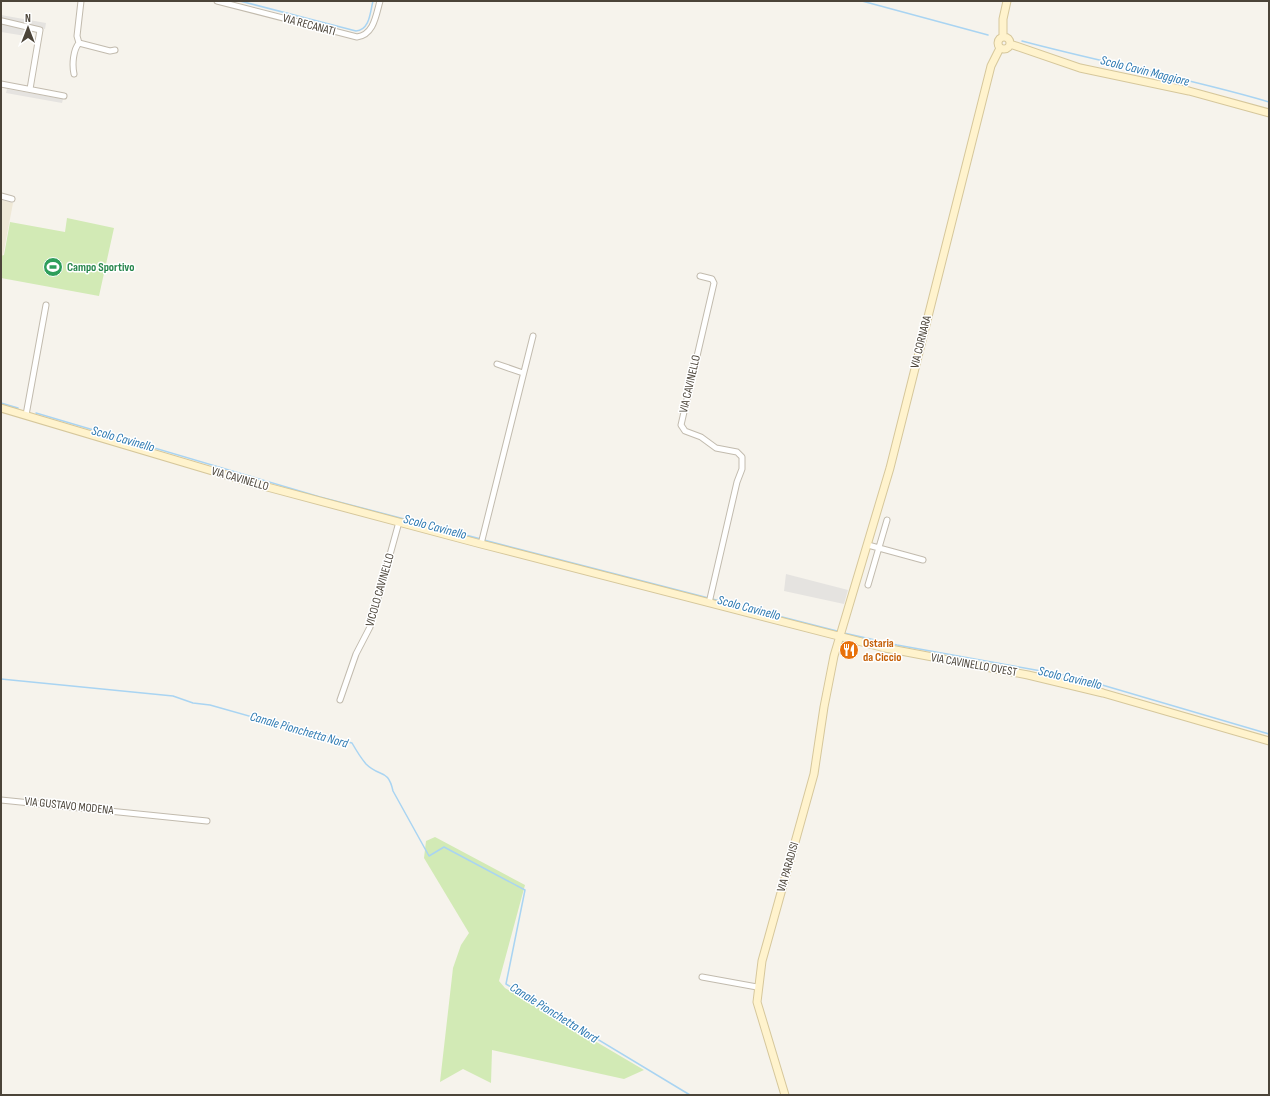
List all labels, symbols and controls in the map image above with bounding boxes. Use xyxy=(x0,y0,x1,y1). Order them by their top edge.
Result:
north arrow xyxy=(8,8,48,48)
street label: VIA RECANATI xyxy=(281,11,337,39)
text: N xyxy=(25,12,31,25)
water label: Scolo Cavin Maggiore xyxy=(1099,52,1191,90)
sports icon: Campo Sportivo xyxy=(42,256,64,278)
place label: Campo Sportivo xyxy=(67,260,135,275)
street label: VIA CORNARA xyxy=(907,313,935,370)
street label: VIA CAVINELLO xyxy=(676,354,704,414)
water label: Scolo Cavinello xyxy=(90,422,157,456)
street label: VIA CAVINELLO xyxy=(210,464,270,494)
water label: Scolo Cavinello xyxy=(402,511,469,543)
street label: VICOLO CAVINELLO xyxy=(362,551,398,628)
water label: Scolo Cavinello xyxy=(716,592,783,624)
place label: Ostaria da Ciccio xyxy=(863,636,901,665)
restaurant icon: Ostaria da Ciccio xyxy=(838,639,860,661)
street label: VIA CAVINELLO OVEST xyxy=(930,650,1018,680)
water label: Scolo Cavinello xyxy=(1037,663,1104,693)
water label: Canale Pionchetta Nord xyxy=(248,708,350,752)
street label: VIA GUSTAVO MODENA xyxy=(24,794,115,818)
street label: VIA PARADISI xyxy=(774,840,802,894)
water label: Canale Pionchetta Nord xyxy=(507,979,602,1047)

